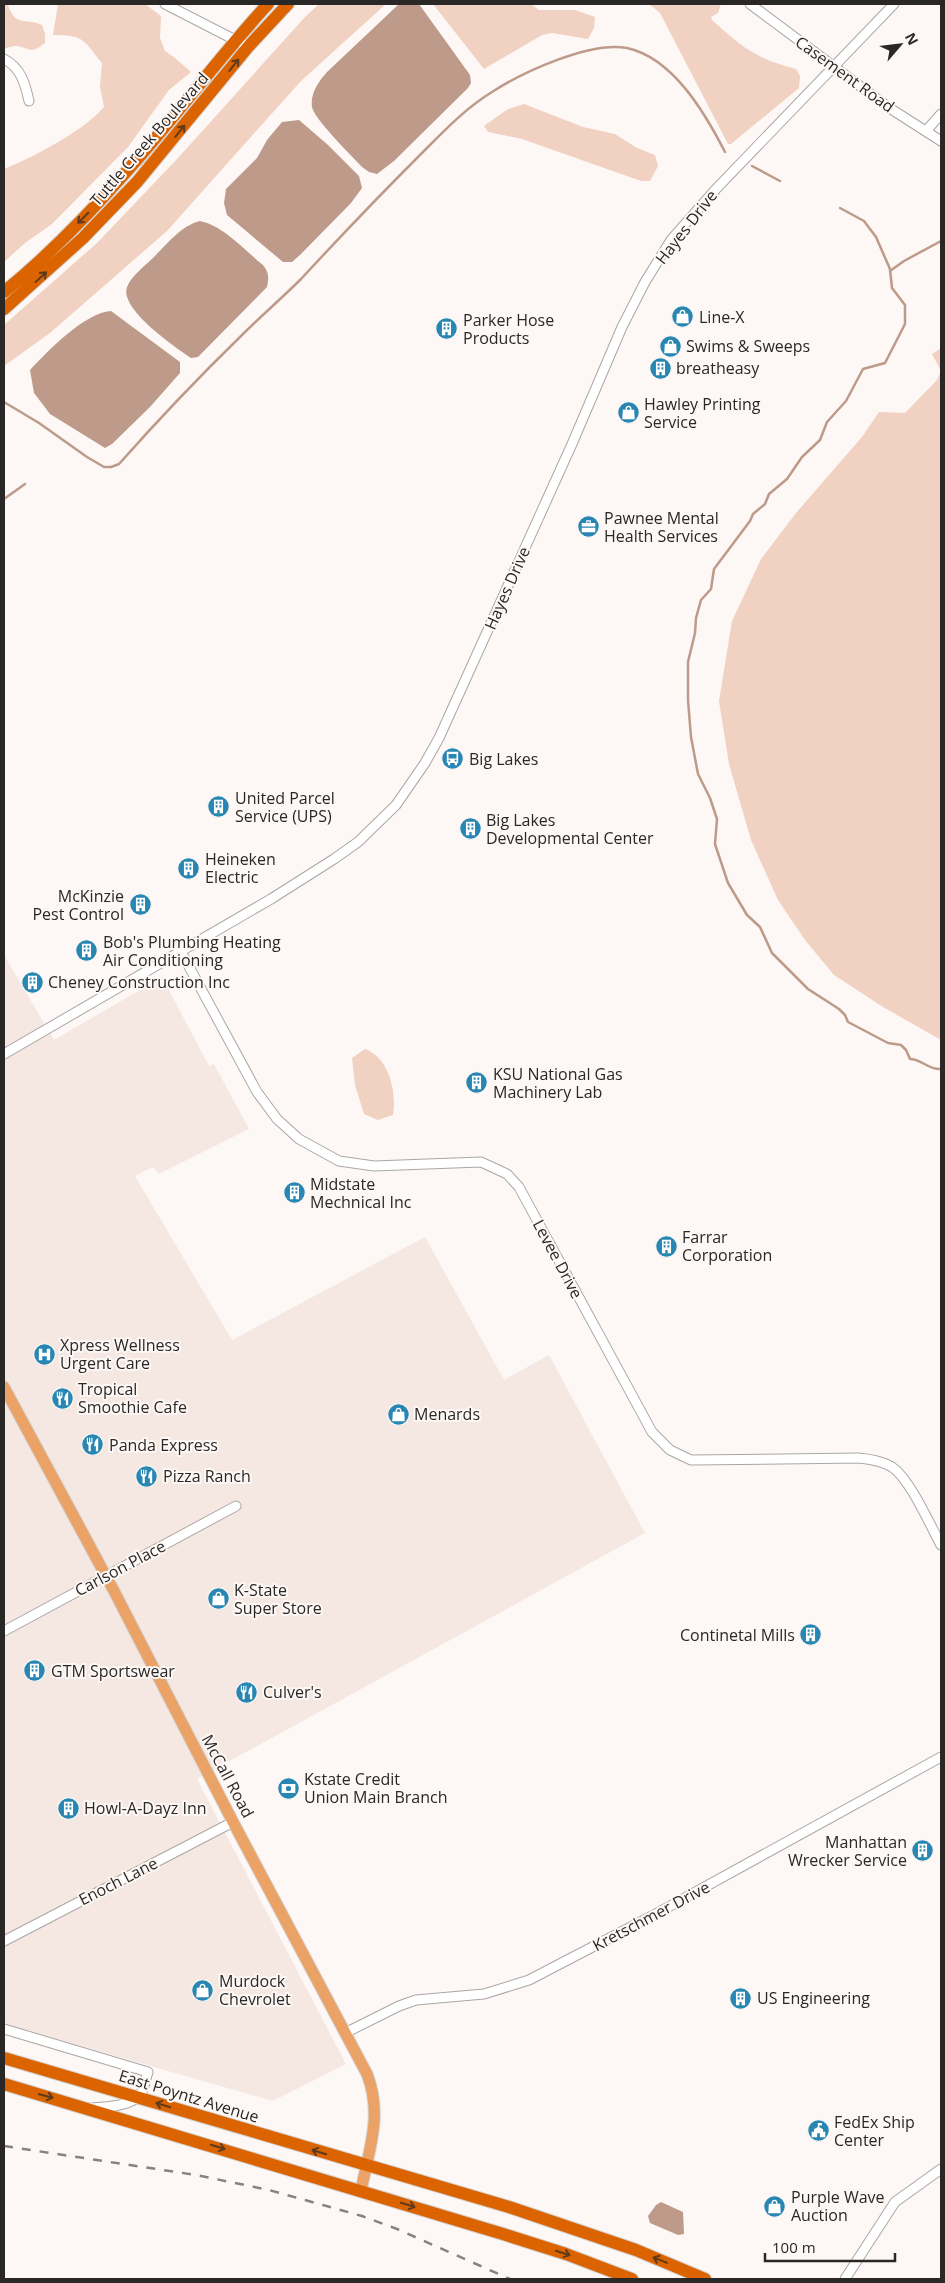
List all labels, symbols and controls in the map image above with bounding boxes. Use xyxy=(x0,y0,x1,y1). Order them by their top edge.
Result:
north arrow xyxy=(875,20,925,70)
text: N xyxy=(901,29,923,48)
street label: Casement Road xyxy=(791,31,899,117)
one-way arrow xyxy=(228,59,239,72)
street label: Tuttle Creek Boulevard xyxy=(85,67,213,211)
one-way arrow xyxy=(174,124,185,137)
street label: Hayes Drive xyxy=(650,185,722,269)
one-way arrow xyxy=(77,212,89,224)
one-way arrow xyxy=(34,271,47,283)
shop icon: Line-X xyxy=(671,305,695,329)
place label: Line-X xyxy=(699,306,745,328)
place label: Parker Hose Products xyxy=(463,309,554,349)
building icon: Parker Hose Products xyxy=(435,317,459,341)
shop icon: Swims & Sweeps xyxy=(658,334,682,358)
place label: Swims & Sweeps xyxy=(686,335,810,357)
building icon: breatheasy xyxy=(648,356,672,380)
place label: breatheasy xyxy=(676,357,760,379)
place label: Hawley Printing Service xyxy=(644,393,761,433)
shop icon: Hawley Printing Service xyxy=(616,401,640,425)
place label: Pawnee Mental Health Services xyxy=(604,507,719,547)
office icon: Pawnee Mental Health Services xyxy=(576,515,600,539)
street label: Hayes Drive xyxy=(479,543,535,633)
bus stop icon: Big Lakes xyxy=(441,747,465,771)
place label: Big Lakes xyxy=(469,748,538,770)
place label: United Parcel Service (UPS) xyxy=(235,787,335,827)
building icon: United Parcel Service (UPS) xyxy=(207,795,231,819)
place label: Big Lakes Developmental Center xyxy=(486,809,654,849)
building icon: Big Lakes Developmental Center xyxy=(458,817,482,841)
place label: Heineken Electric xyxy=(205,848,276,888)
building icon: Heineken Electric xyxy=(177,856,201,880)
place label: McKinzie Pest Control xyxy=(32,885,124,925)
building icon: McKinzie Pest Control xyxy=(128,893,152,917)
place label: Bob's Plumbing Heating Air Conditioning xyxy=(103,931,281,971)
building icon: Bob's Plumbing Heating Air Conditioning xyxy=(75,939,99,963)
building icon: Cheney Construction Inc xyxy=(20,970,44,994)
place label: Cheney Construction Inc xyxy=(48,971,230,993)
place label: KSU National Gas Machinery Lab xyxy=(493,1063,623,1103)
building icon: KSU National Gas Machinery Lab xyxy=(465,1071,489,1095)
place label: Midstate Mechnical Inc xyxy=(310,1173,412,1213)
building icon: Midstate Mechnical Inc xyxy=(282,1181,306,1205)
street label: Levee Drive xyxy=(528,1216,588,1302)
place label: Farrar Corporation xyxy=(682,1226,772,1266)
building icon: Farrar Corporation xyxy=(654,1234,678,1258)
place label: Xpress Wellness Urgent Care xyxy=(60,1334,180,1374)
hospital icon: Xpress Wellness Urgent Care xyxy=(32,1342,56,1366)
place label: Tropical Smoothie Cafe xyxy=(78,1378,187,1418)
restaurant icon: Tropical Smoothie Cafe xyxy=(50,1386,74,1410)
shop icon: Menards xyxy=(386,1402,410,1426)
place label: Menards xyxy=(414,1403,480,1425)
restaurant icon: Panda Express xyxy=(81,1433,105,1457)
place label: Panda Express xyxy=(109,1434,218,1456)
restaurant icon: Pizza Ranch xyxy=(135,1464,159,1488)
place label: Pizza Ranch xyxy=(163,1465,251,1487)
street label: Carlson Place xyxy=(71,1535,169,1601)
place label: K-State Super Store xyxy=(234,1579,322,1619)
shop icon: K-State Super Store xyxy=(206,1587,230,1611)
building icon: Continetal Mills xyxy=(799,1623,823,1647)
place label: Continetal Mills xyxy=(680,1624,795,1646)
building icon: GTM Sportswear xyxy=(23,1659,47,1683)
place label: GTM Sportswear xyxy=(51,1660,175,1682)
restaurant icon: Culver's xyxy=(235,1680,259,1704)
place label: Culver's xyxy=(263,1681,322,1703)
street label: McCall Road xyxy=(197,1730,259,1822)
place label: Kstate Credit Union Main Branch xyxy=(304,1768,447,1808)
bank icon: Kstate Credit Union Main Branch xyxy=(276,1776,300,1800)
building icon: Howl-A-Dayz Inn xyxy=(56,1796,80,1820)
place label: Howl-A-Dayz Inn xyxy=(84,1797,207,1819)
place label: Manhattan Wrecker Service xyxy=(788,1831,907,1871)
building icon: Manhattan Wrecker Service xyxy=(911,1839,935,1863)
street label: Enoch Lane xyxy=(75,1852,161,1910)
street label: Kretschmer Drive xyxy=(589,1876,713,1956)
place label: Murdock Chevrolet xyxy=(219,1970,291,2010)
shop icon: Murdock Chevrolet xyxy=(191,1978,215,2002)
building icon: US Engineering xyxy=(729,1986,753,2010)
place label: US Engineering xyxy=(757,1987,870,2009)
street label: East Poyntz Avenue xyxy=(116,2064,262,2128)
one-way arrow xyxy=(37,2091,53,2101)
one-way arrow xyxy=(156,2100,172,2110)
place label: FedEx Ship Center xyxy=(834,2111,915,2151)
public building icon: FedEx Ship Center xyxy=(806,2119,830,2143)
one-way arrow xyxy=(210,2143,226,2153)
one-way arrow xyxy=(311,2146,327,2156)
place label: Purple Wave Auction xyxy=(791,2186,885,2226)
shop icon: Purple Wave Auction xyxy=(763,2194,787,2218)
one-way arrow xyxy=(399,2200,415,2210)
scale bar xyxy=(765,2230,895,2262)
text: 100 m xyxy=(772,2237,816,2257)
one-way arrow xyxy=(554,2249,570,2258)
one-way arrow xyxy=(653,2255,668,2264)

